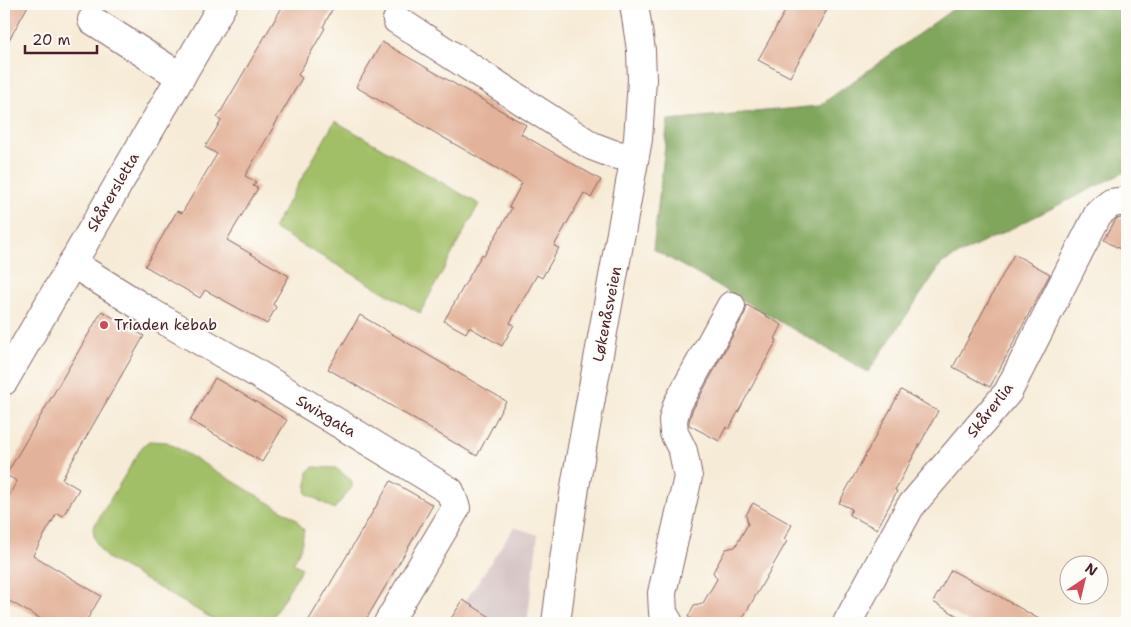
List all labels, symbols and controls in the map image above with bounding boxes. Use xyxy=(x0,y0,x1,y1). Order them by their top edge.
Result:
scale bar xyxy=(25,22,98,54)
text: 20 m xyxy=(32,30,71,50)
street label: Skårersletta xyxy=(82,148,144,235)
street label: Løkenåsveien xyxy=(588,265,626,363)
place label: Triaden kebab xyxy=(114,315,217,335)
marker: Triaden kebab xyxy=(98,319,110,331)
street label: Skårerlia xyxy=(962,378,1018,442)
street label: Swixgata xyxy=(292,390,360,442)
north arrow xyxy=(1058,554,1108,604)
text: N xyxy=(1082,559,1101,580)

